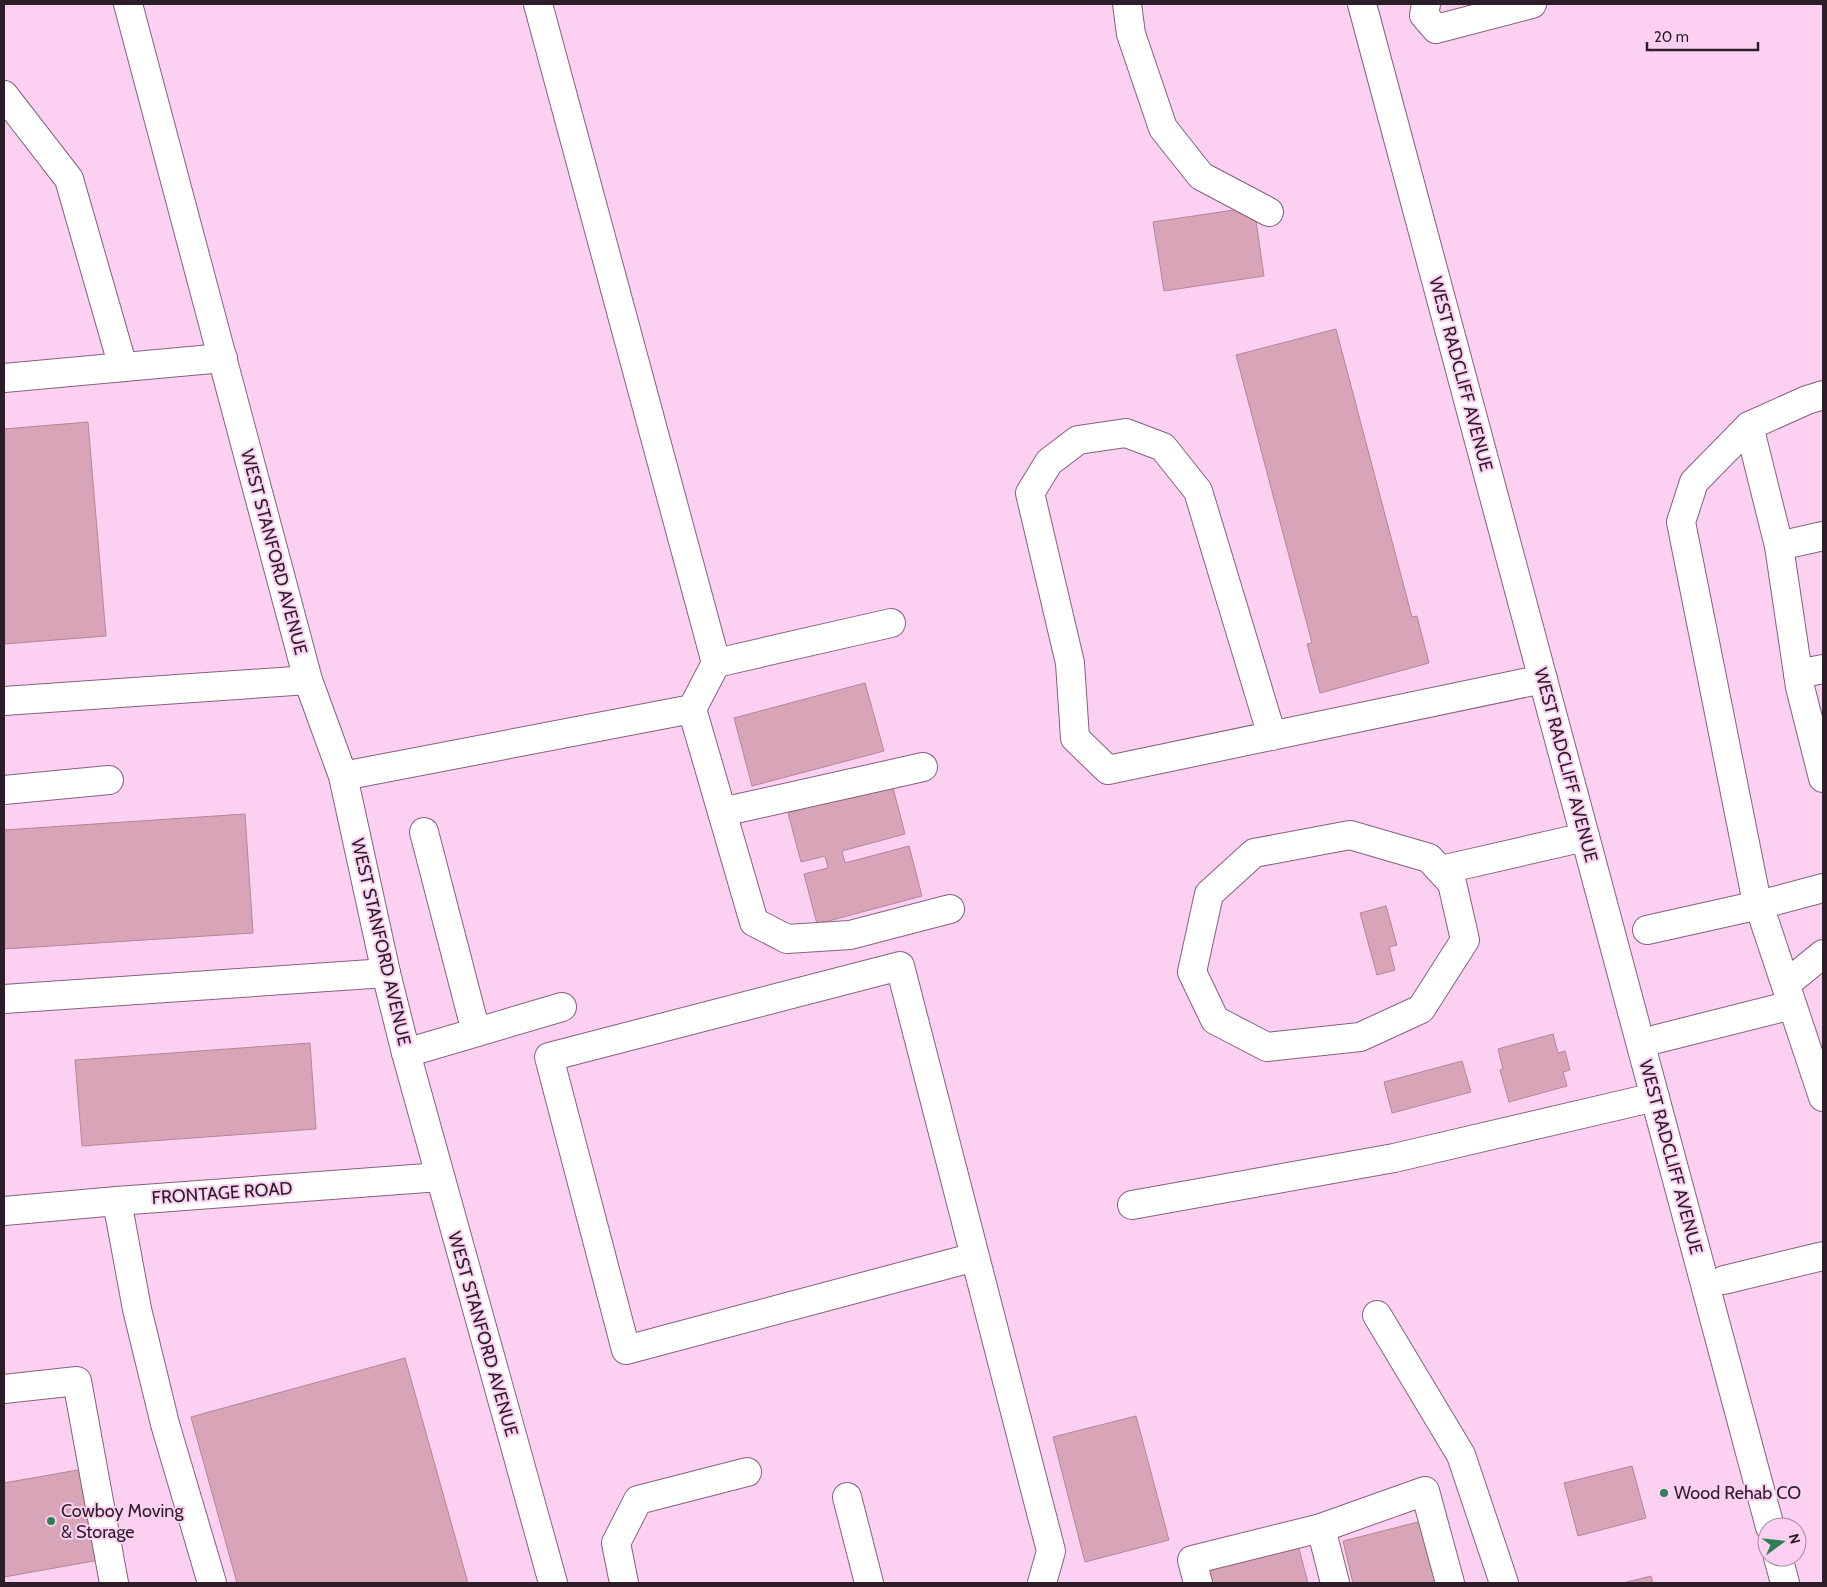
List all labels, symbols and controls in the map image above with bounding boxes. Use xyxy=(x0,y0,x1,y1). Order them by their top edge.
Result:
scale bar xyxy=(1647,20,1758,52)
text: 20 m xyxy=(1654,28,1689,46)
street label: WEST RADCLIFF AVENUE xyxy=(1424,274,1498,474)
street label: WEST STANFORD AVENUE xyxy=(236,447,312,657)
street label: WEST RADCLIFF AVENUE xyxy=(1529,665,1603,865)
street label: WEST STANFORD AVENUE xyxy=(346,836,416,1048)
street label: WEST RADCLIFF AVENUE xyxy=(1634,1057,1708,1257)
street label: FRONTAGE ROAD xyxy=(151,1177,293,1209)
street label: WEST STANFORD AVENUE xyxy=(443,1229,523,1439)
place label: Wood Rehab CO xyxy=(1674,1482,1801,1504)
marker: Wood Rehab CO xyxy=(1658,1487,1670,1499)
place label: Cowboy Moving & Storage xyxy=(61,1500,184,1543)
marker: Cowboy Moving & Storage xyxy=(45,1515,57,1527)
north arrow xyxy=(1757,1517,1807,1567)
text: N xyxy=(1785,1532,1805,1546)

